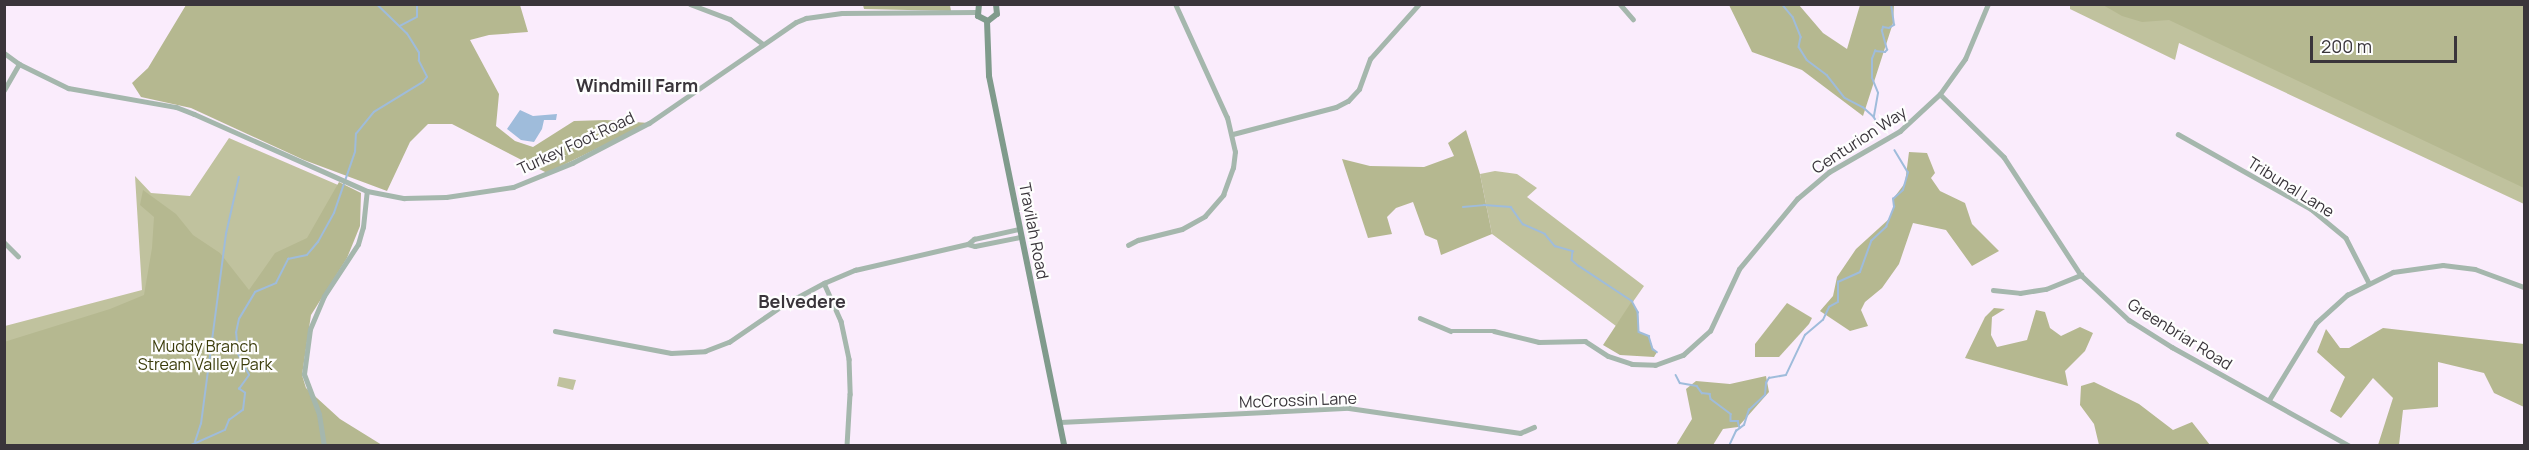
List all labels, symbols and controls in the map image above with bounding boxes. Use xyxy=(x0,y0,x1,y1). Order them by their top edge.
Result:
scale bar xyxy=(2313,24,2460,62)
text: 200 m xyxy=(2321,34,2372,58)
district label: Windmill Farm xyxy=(576,74,698,96)
street label: Centurion Way xyxy=(1808,102,1910,178)
street label: Turkey Foot Road xyxy=(514,107,638,179)
street label: Tribunal Lane xyxy=(2244,153,2338,221)
street label: Travilah Road xyxy=(1015,181,1053,281)
district label: Belvedere xyxy=(758,290,846,312)
street label: Greenbriar Road xyxy=(2124,294,2236,374)
park label: Muddy Branch Stream Valley Park xyxy=(138,336,272,374)
street label: McCrossin Lane xyxy=(1239,388,1357,412)

